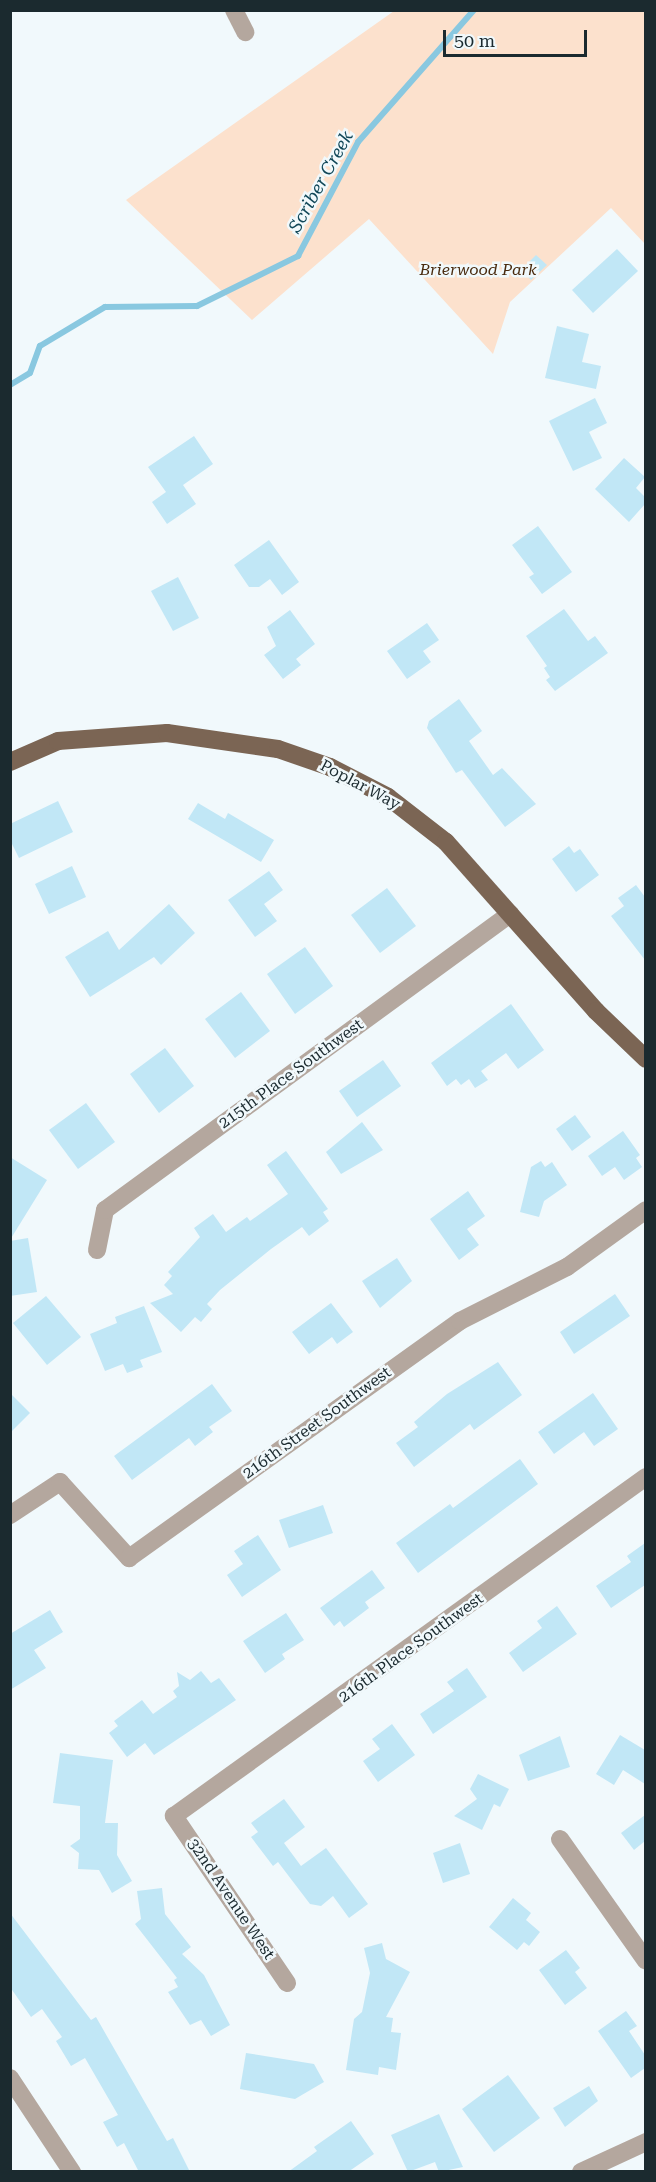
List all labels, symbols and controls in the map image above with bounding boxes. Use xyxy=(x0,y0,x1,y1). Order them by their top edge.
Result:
scale bar xyxy=(446,18,590,56)
text: 50 m xyxy=(454,30,495,51)
water label: Scriber Creek xyxy=(284,127,358,237)
park label: Brierwood Park xyxy=(419,260,537,280)
street label: Poplar Way xyxy=(317,756,403,814)
street label: 215th Place Southwest xyxy=(215,1015,367,1133)
street label: 216th Street Southwest xyxy=(239,1363,395,1483)
street label: 216th Place Southwest xyxy=(335,1589,487,1707)
street label: 32nd Avenue West xyxy=(183,1835,279,1963)

